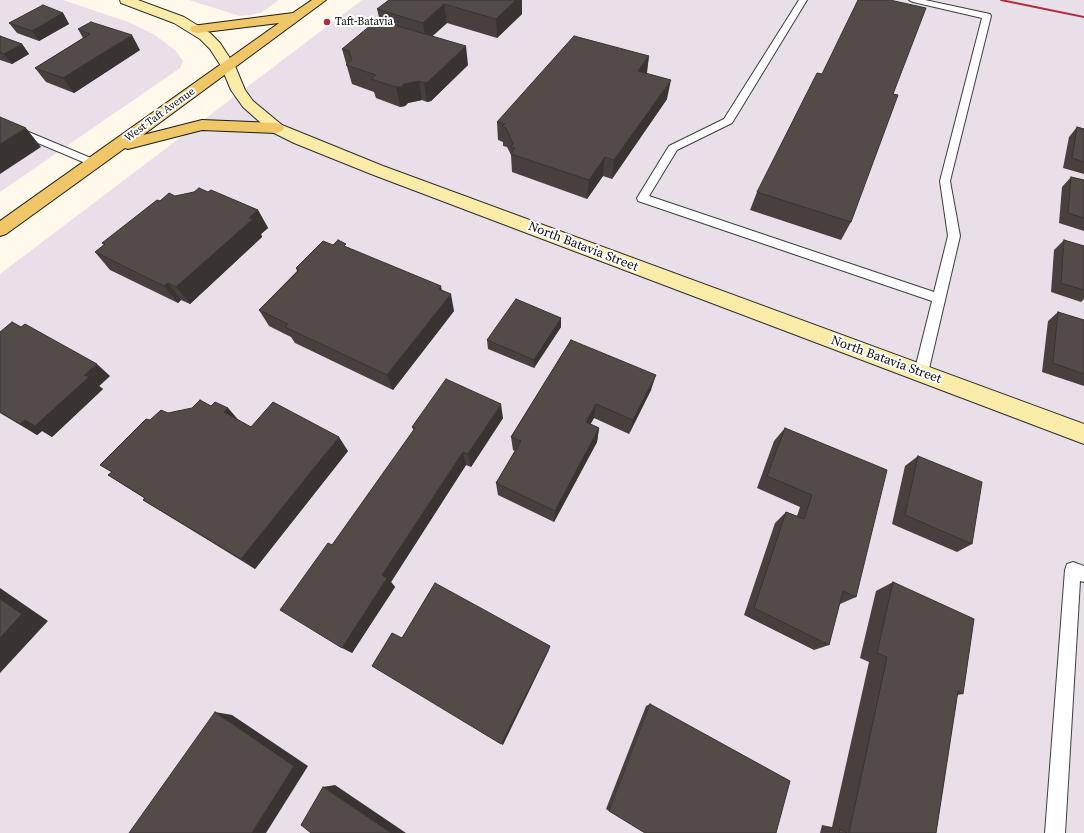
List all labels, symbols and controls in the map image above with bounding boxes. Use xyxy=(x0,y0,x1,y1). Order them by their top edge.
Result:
place label: Taft-Batavia xyxy=(335,15,393,29)
marker: Taft-Batavia xyxy=(322,17,332,27)
street label: West Taft Avenue xyxy=(122,85,198,145)
street label: North Batavia Street xyxy=(526,219,640,275)
street label: North Batavia Street xyxy=(829,333,943,387)

